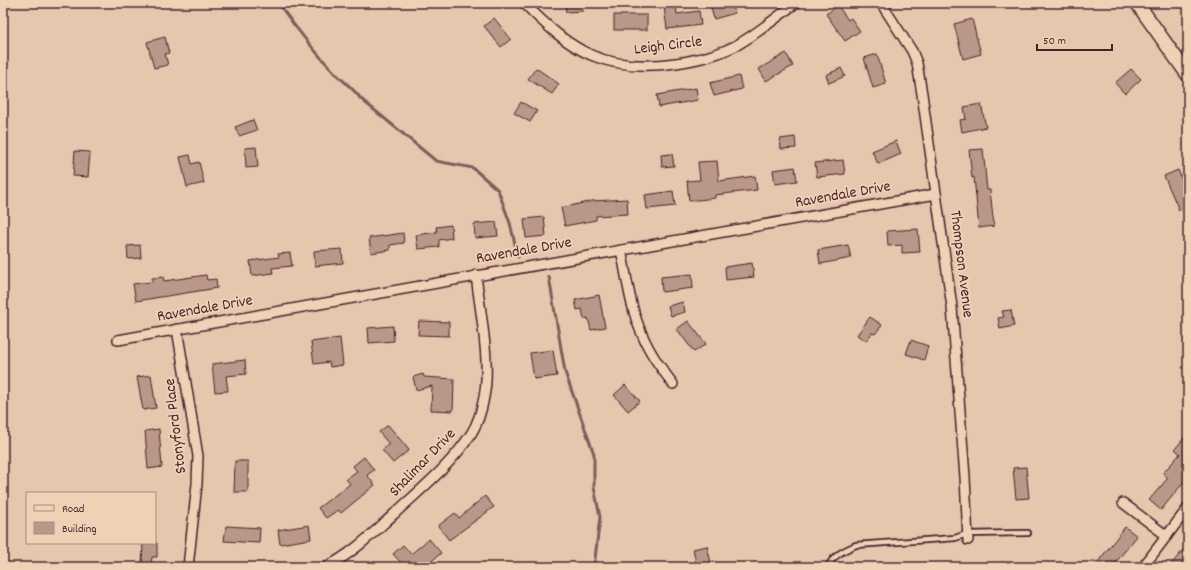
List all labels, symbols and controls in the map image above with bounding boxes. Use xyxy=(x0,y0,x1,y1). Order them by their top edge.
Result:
scale bar xyxy=(1037,26,1112,52)
street label: Leigh Circle xyxy=(633,30,703,62)
text: 50 m xyxy=(1043,33,1066,50)
street label: Ravendale Drive xyxy=(793,175,893,215)
street label: Thompson Avenue xyxy=(943,209,979,319)
street label: Ravendale Drive xyxy=(474,231,574,271)
street label: Ravendale Drive xyxy=(155,289,255,329)
street label: Stonyford Place xyxy=(159,377,193,475)
street label: Shalimar Drive xyxy=(384,424,462,502)
legend xyxy=(26,492,156,544)
text: Road xyxy=(62,501,84,518)
text: Building xyxy=(62,521,97,538)

